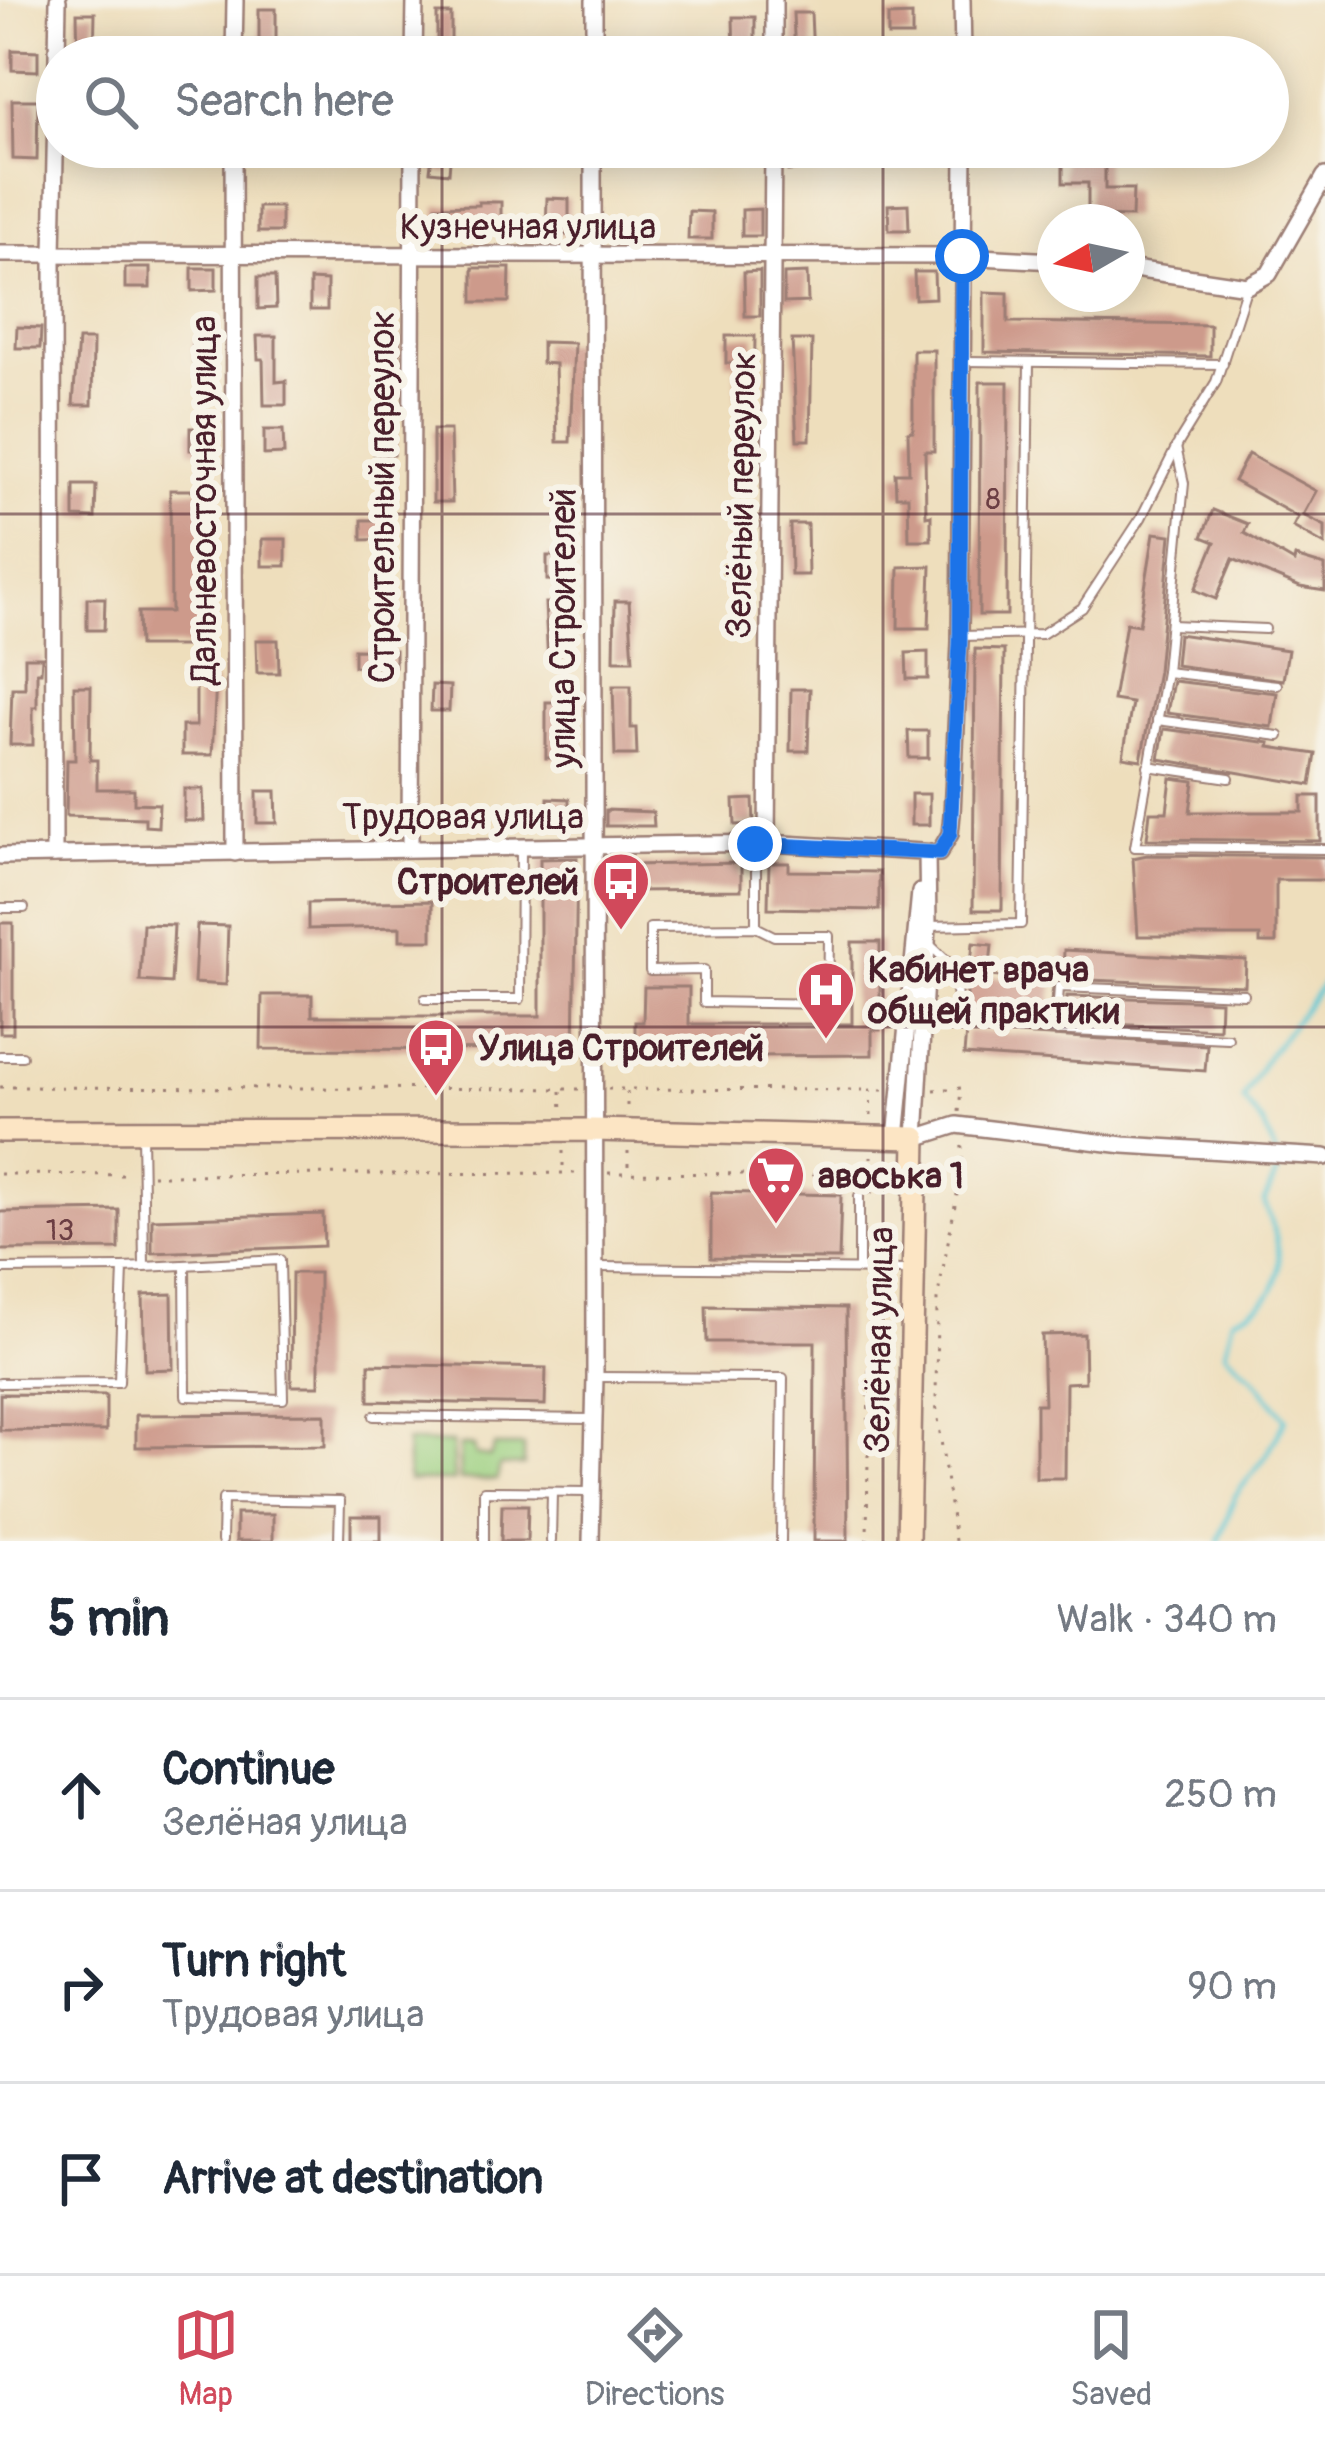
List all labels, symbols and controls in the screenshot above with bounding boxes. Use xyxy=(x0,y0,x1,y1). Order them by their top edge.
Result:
search box xyxy=(36,36,1289,168)
icon: search xyxy=(78,69,144,135)
text: Search here xyxy=(174,74,394,130)
north arrow xyxy=(1037,204,1145,312)
street label: Кузнечная улица xyxy=(400,205,656,250)
route start xyxy=(935,229,989,283)
street label: Строительный переулок xyxy=(360,310,405,684)
street label: Дальневосточная улица xyxy=(182,316,227,686)
street label: Зелёный переулок xyxy=(716,351,767,639)
house number: 8 xyxy=(985,481,1001,518)
street label: улица Строителей xyxy=(541,488,586,769)
street label: Трудовая улица xyxy=(342,795,584,840)
route end xyxy=(728,817,782,871)
bus stop icon: Строителей xyxy=(590,850,652,932)
place label: Строителей xyxy=(397,860,579,905)
place label: Кабинет врача общей практики xyxy=(867,948,1119,1034)
hospital icon: Кабинет врача общей практики xyxy=(795,959,857,1041)
bus stop icon: Улица Строителей xyxy=(405,1016,467,1098)
place label: Улица Строителей xyxy=(478,1026,764,1071)
supermarket icon: авоська 1 xyxy=(745,1144,807,1226)
place label: авоська 1 xyxy=(818,1154,964,1199)
house number: 13 xyxy=(46,1212,74,1249)
street label: Зелёная улица xyxy=(855,1226,904,1454)
text: 5 min xyxy=(48,1587,169,1651)
text: Walk · 340 m xyxy=(1056,1595,1277,1644)
text: Continue xyxy=(162,1742,335,1798)
icon: ahead xyxy=(48,1762,114,1828)
text: 250 m xyxy=(1164,1770,1277,1819)
text: Зелёная улица xyxy=(162,1798,408,1847)
text: Turn right xyxy=(162,1934,346,1990)
icon: right xyxy=(48,1954,114,2020)
text: 90 m xyxy=(1187,1962,1277,2011)
text: Трудовая улица xyxy=(162,1990,424,2039)
icon: arrive xyxy=(48,2146,114,2212)
text: Arrive at destination xyxy=(162,2151,543,2207)
tab: Map xyxy=(173,2302,239,2415)
tab: Directions xyxy=(585,2302,725,2415)
tab: Saved xyxy=(1070,2302,1152,2415)

